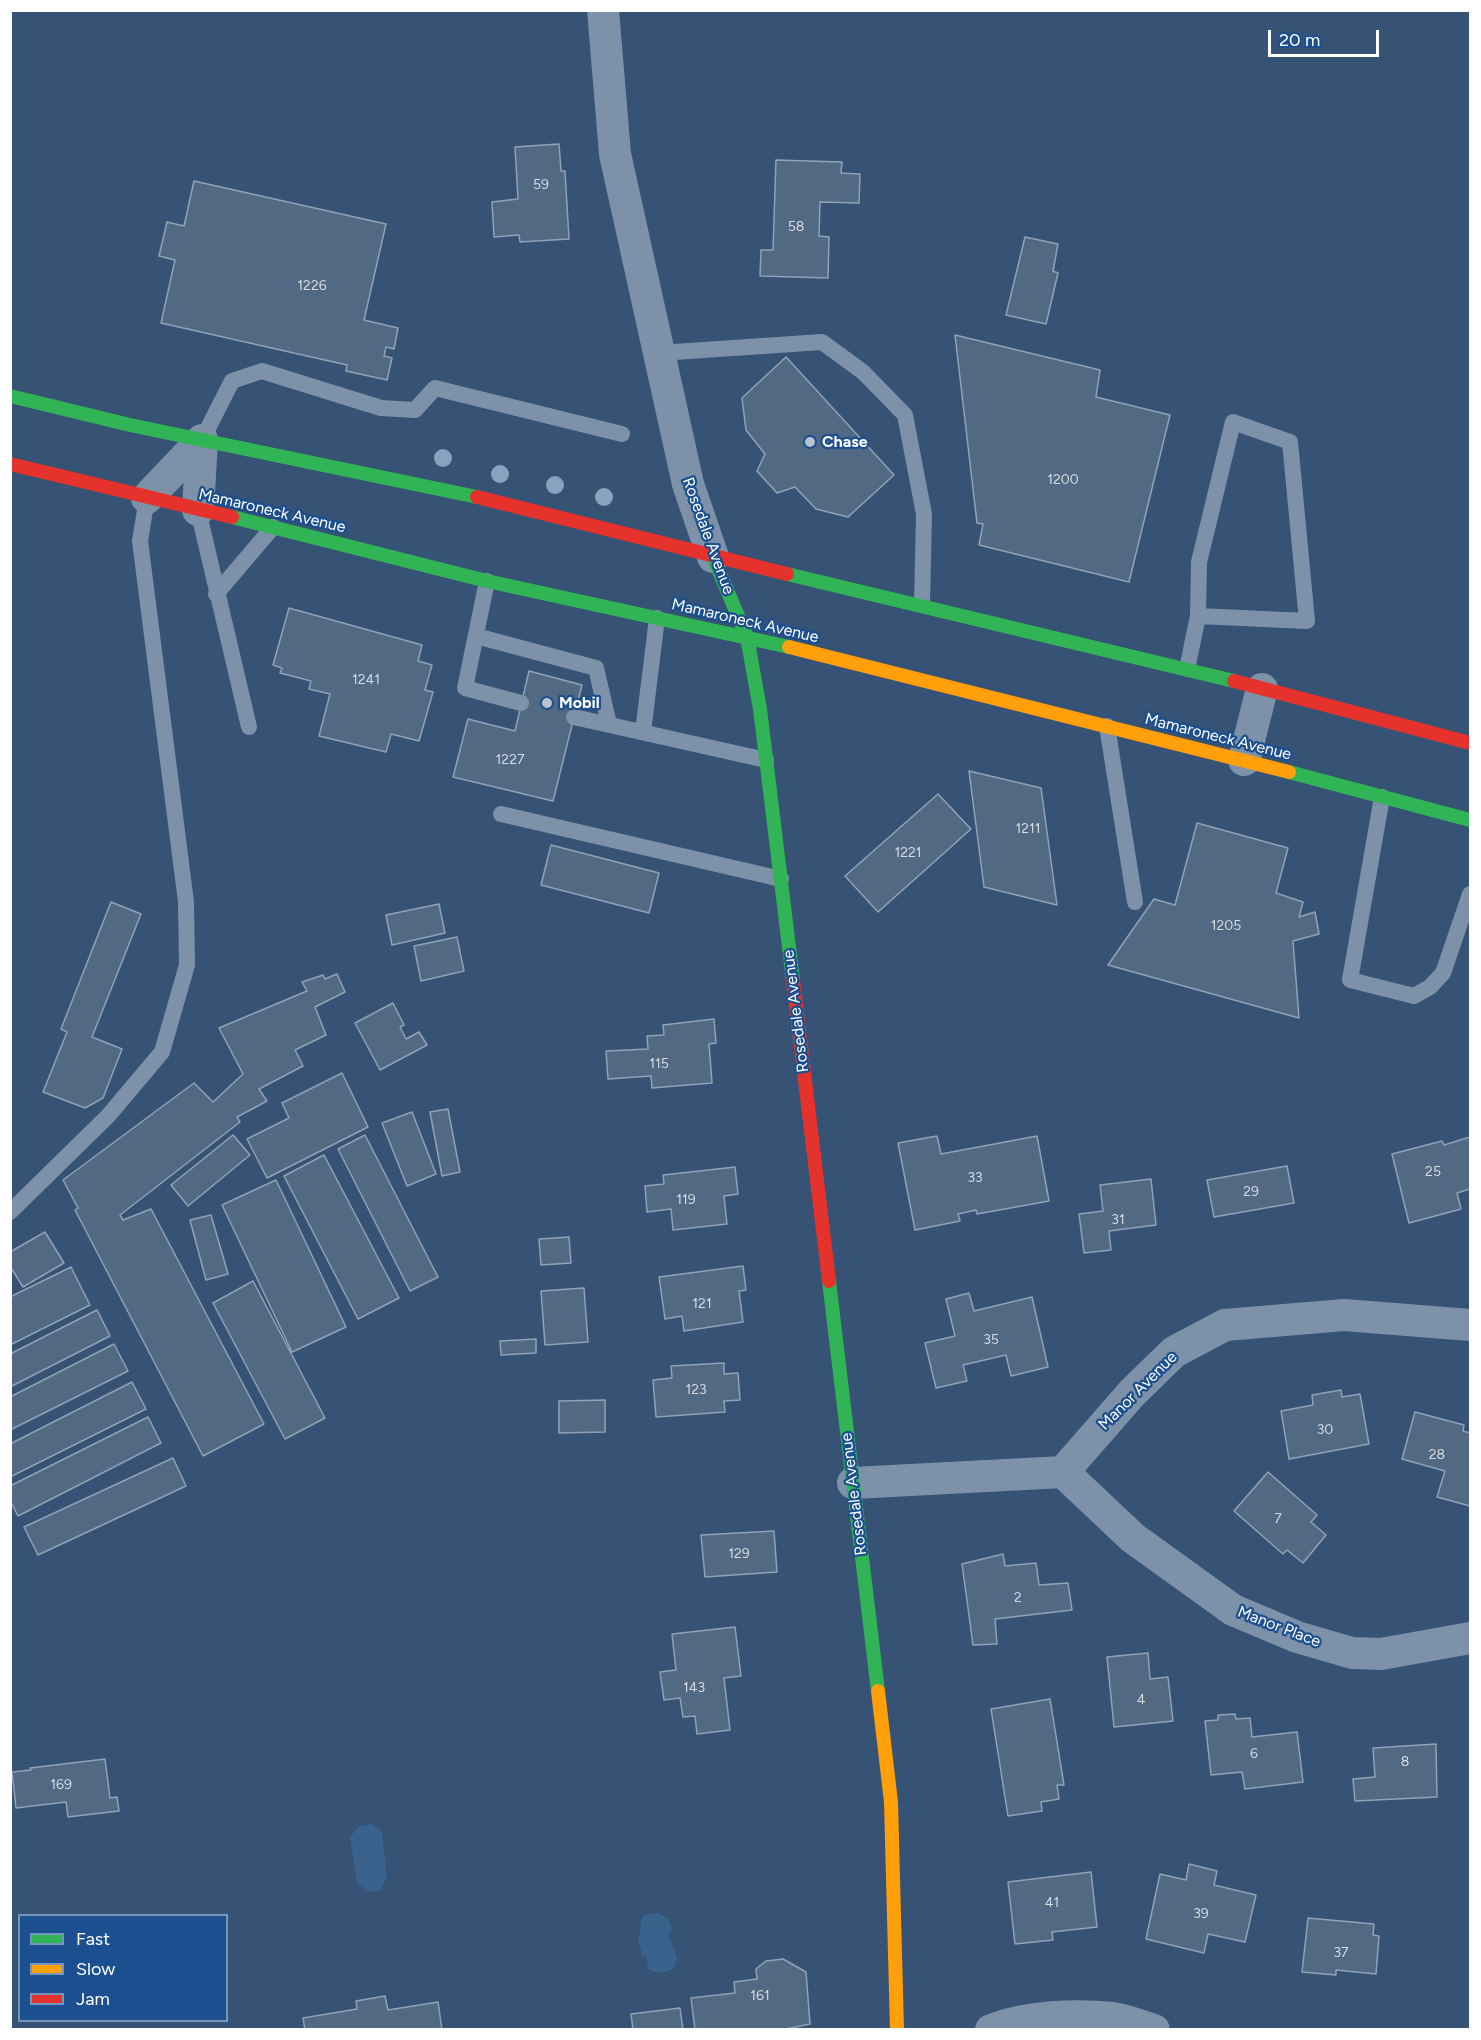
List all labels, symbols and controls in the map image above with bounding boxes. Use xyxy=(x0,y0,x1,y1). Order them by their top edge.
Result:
scale bar xyxy=(1271,18,1382,56)
text: 20 m xyxy=(1279,29,1320,51)
house number: 59 xyxy=(533,177,549,193)
house number: 58 xyxy=(788,219,804,235)
house number: 1226 xyxy=(297,278,327,294)
place label: Chase xyxy=(822,432,868,452)
marker: Chase xyxy=(803,435,817,449)
house number: 1200 xyxy=(1047,472,1079,488)
street label: Rosedale Avenue xyxy=(678,475,738,597)
street label: Mamaroneck Avenue xyxy=(197,485,347,537)
street label: Mamaroneck Avenue xyxy=(670,595,820,647)
house number: 1241 xyxy=(352,672,380,688)
place label: Mobil xyxy=(559,693,600,713)
marker: Mobil xyxy=(540,696,554,710)
street label: Mamaroneck Avenue xyxy=(1143,710,1293,764)
house number: 1227 xyxy=(496,752,524,768)
house number: 1211 xyxy=(1015,821,1041,837)
house number: 1221 xyxy=(894,845,922,861)
house number: 1205 xyxy=(1211,918,1241,934)
street label: Rosedale Avenue xyxy=(779,949,813,1073)
house number: 115 xyxy=(649,1056,669,1072)
house number: 25 xyxy=(1425,1164,1441,1180)
house number: 33 xyxy=(967,1170,983,1186)
house number: 29 xyxy=(1243,1184,1259,1200)
house number: 119 xyxy=(676,1192,696,1208)
house number: 31 xyxy=(1111,1212,1125,1228)
house number: 121 xyxy=(692,1296,712,1312)
house number: 35 xyxy=(983,1332,999,1348)
street label: Manor Avenue xyxy=(1095,1348,1181,1434)
house number: 123 xyxy=(685,1382,707,1398)
house number: 30 xyxy=(1317,1422,1333,1438)
street label: Rosedale Avenue xyxy=(837,1432,871,1556)
house number: 28 xyxy=(1429,1447,1445,1463)
house number: 7 xyxy=(1274,1511,1282,1527)
house number: 129 xyxy=(728,1546,750,1562)
house number: 2 xyxy=(1014,1590,1022,1606)
street label: Manor Place xyxy=(1235,1602,1323,1652)
house number: 143 xyxy=(683,1680,705,1696)
house number: 4 xyxy=(1137,1692,1145,1708)
house number: 6 xyxy=(1250,1746,1258,1762)
house number: 8 xyxy=(1401,1754,1409,1770)
house number: 169 xyxy=(50,1777,72,1793)
house number: 41 xyxy=(1045,1895,1059,1911)
house number: 39 xyxy=(1193,1906,1209,1922)
legend xyxy=(18,1914,228,2022)
text: Fast xyxy=(76,1928,110,1950)
house number: 37 xyxy=(1333,1945,1349,1961)
text: Slow xyxy=(76,1958,115,1980)
text: Jam xyxy=(76,1988,110,2010)
house number: 161 xyxy=(750,1988,770,2004)

